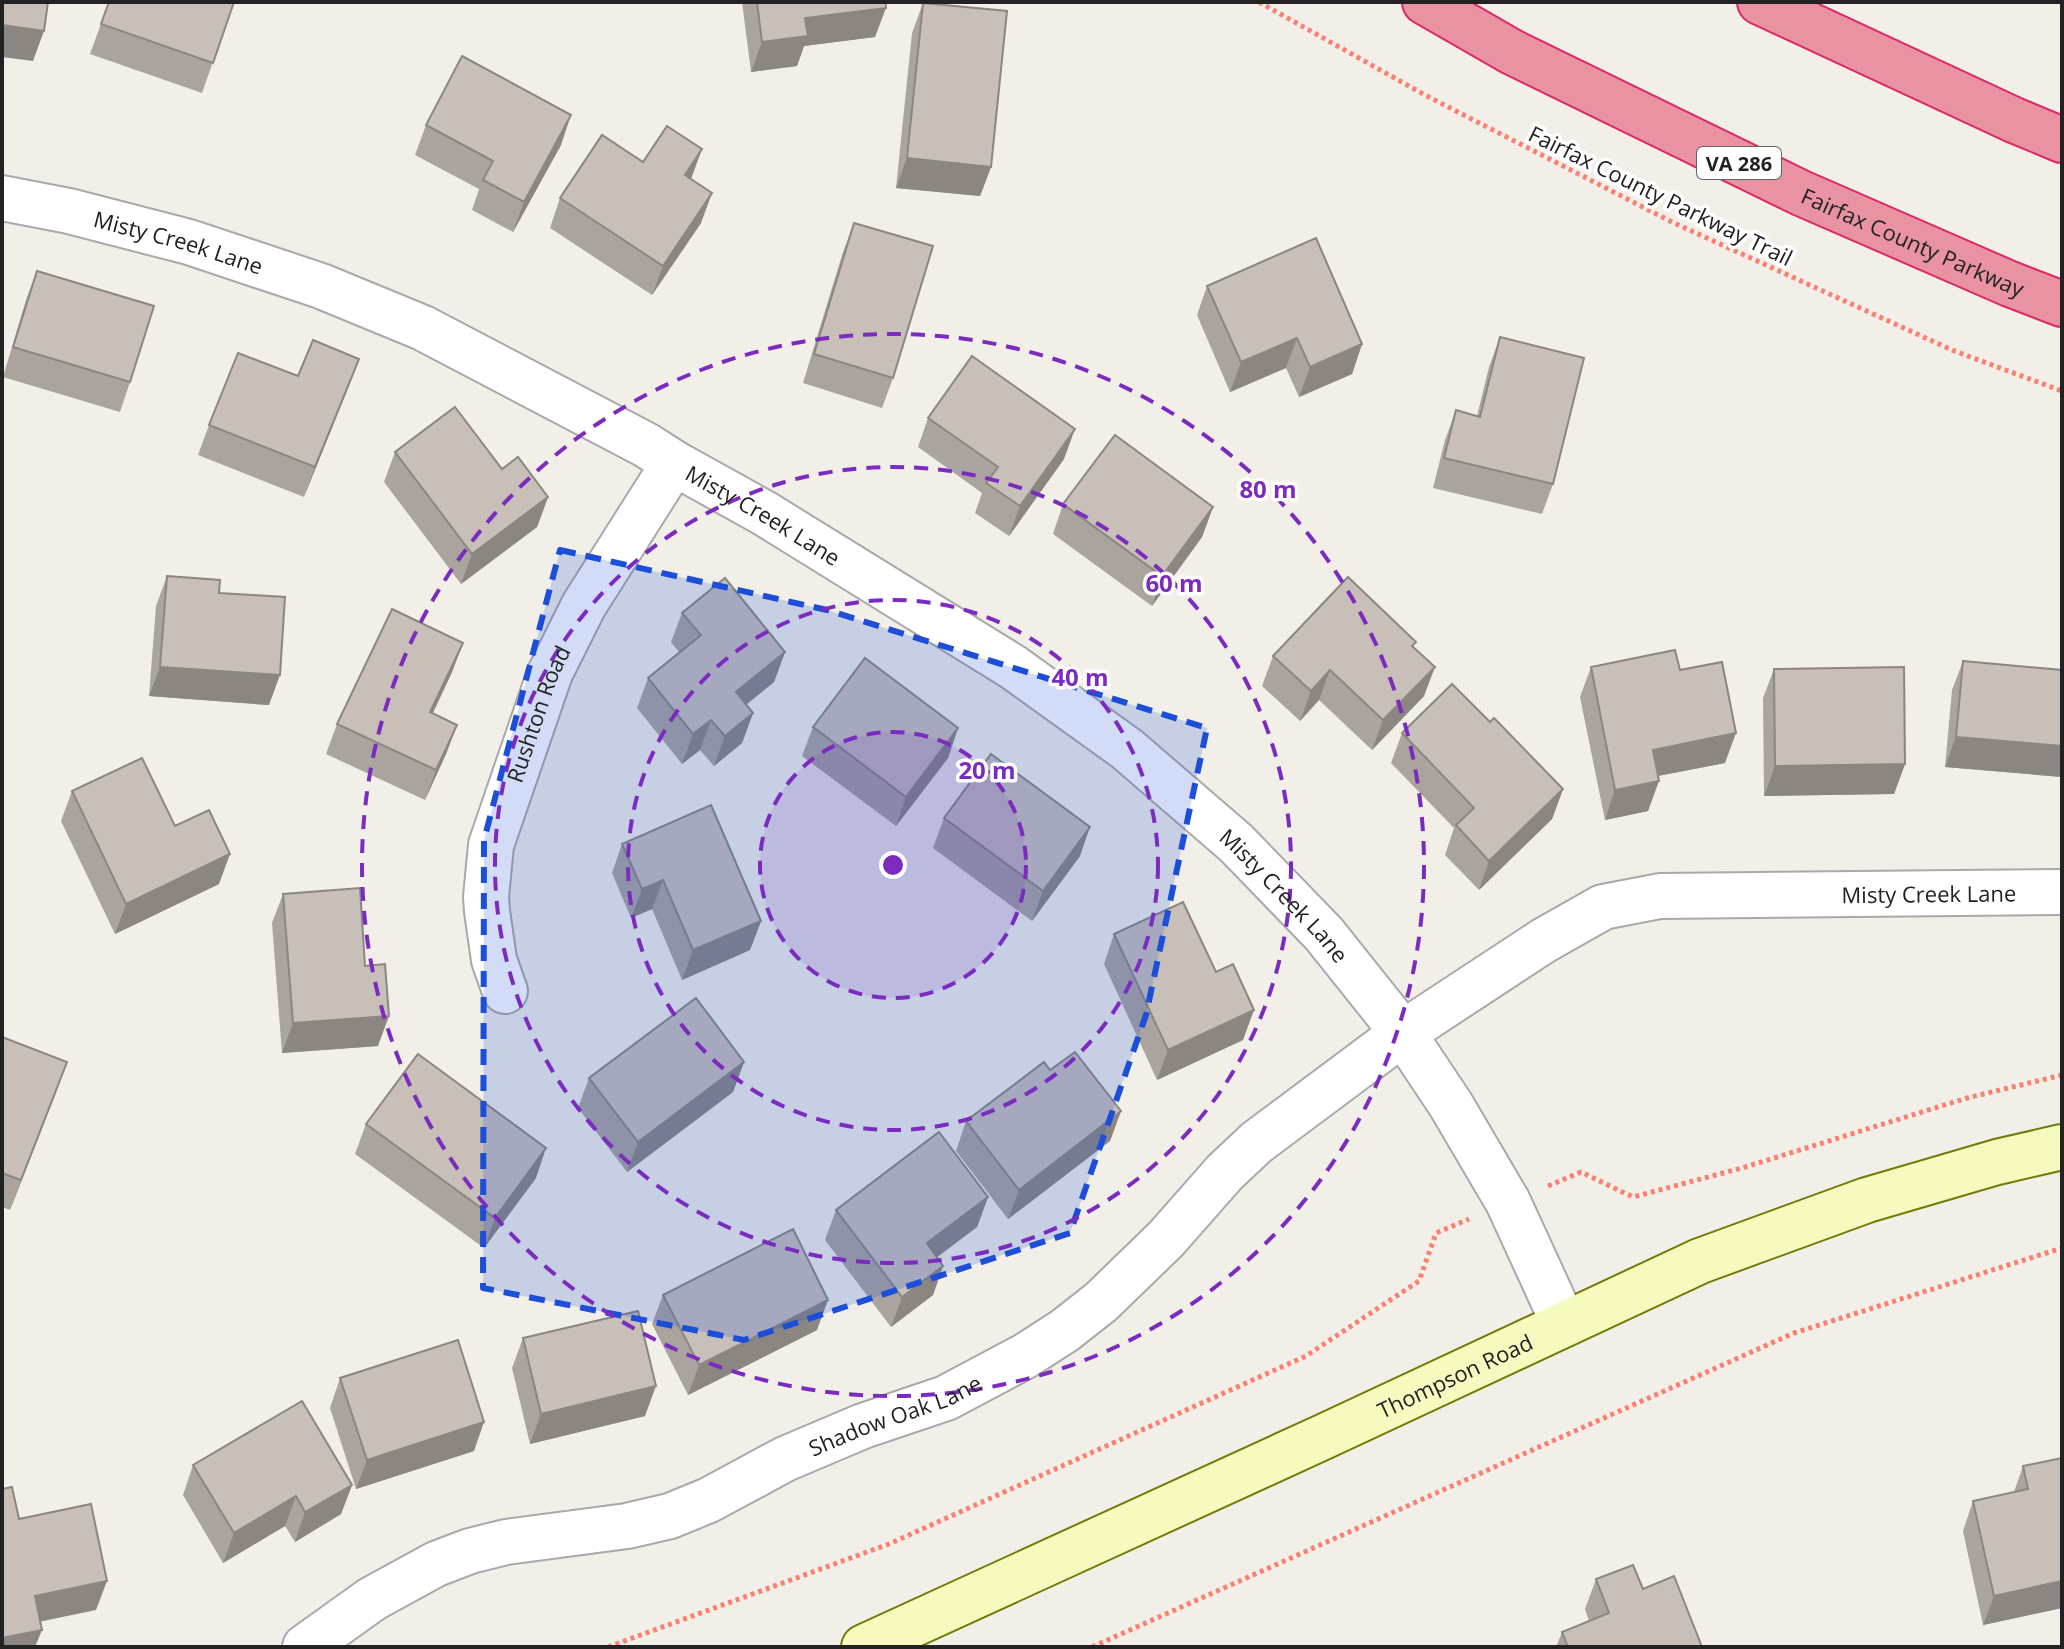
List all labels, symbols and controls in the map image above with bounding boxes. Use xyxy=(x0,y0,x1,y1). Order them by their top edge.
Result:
street label: Fairfax County Parkway Trail xyxy=(1524,118,1798,272)
road number: VA 286 xyxy=(1697,147,1781,179)
street label: Fairfax County Parkway xyxy=(1797,180,2030,303)
street label: Misty Creek Lane xyxy=(91,203,267,281)
street label: Misty Creek Lane xyxy=(681,458,847,572)
text: 80 m xyxy=(1239,472,1297,505)
text: 60 m xyxy=(1145,566,1203,599)
street label: Rushton Road xyxy=(499,640,577,786)
text: 40 m xyxy=(1051,660,1109,693)
text: 20 m xyxy=(958,753,1016,786)
street label: Misty Creek Lane xyxy=(1214,821,1356,968)
centre of rings xyxy=(879,851,907,879)
street label: Misty Creek Lane xyxy=(1841,877,2016,909)
street label: Thompson Road xyxy=(1372,1326,1537,1425)
street label: Shadow Oak Lane xyxy=(804,1367,986,1462)

